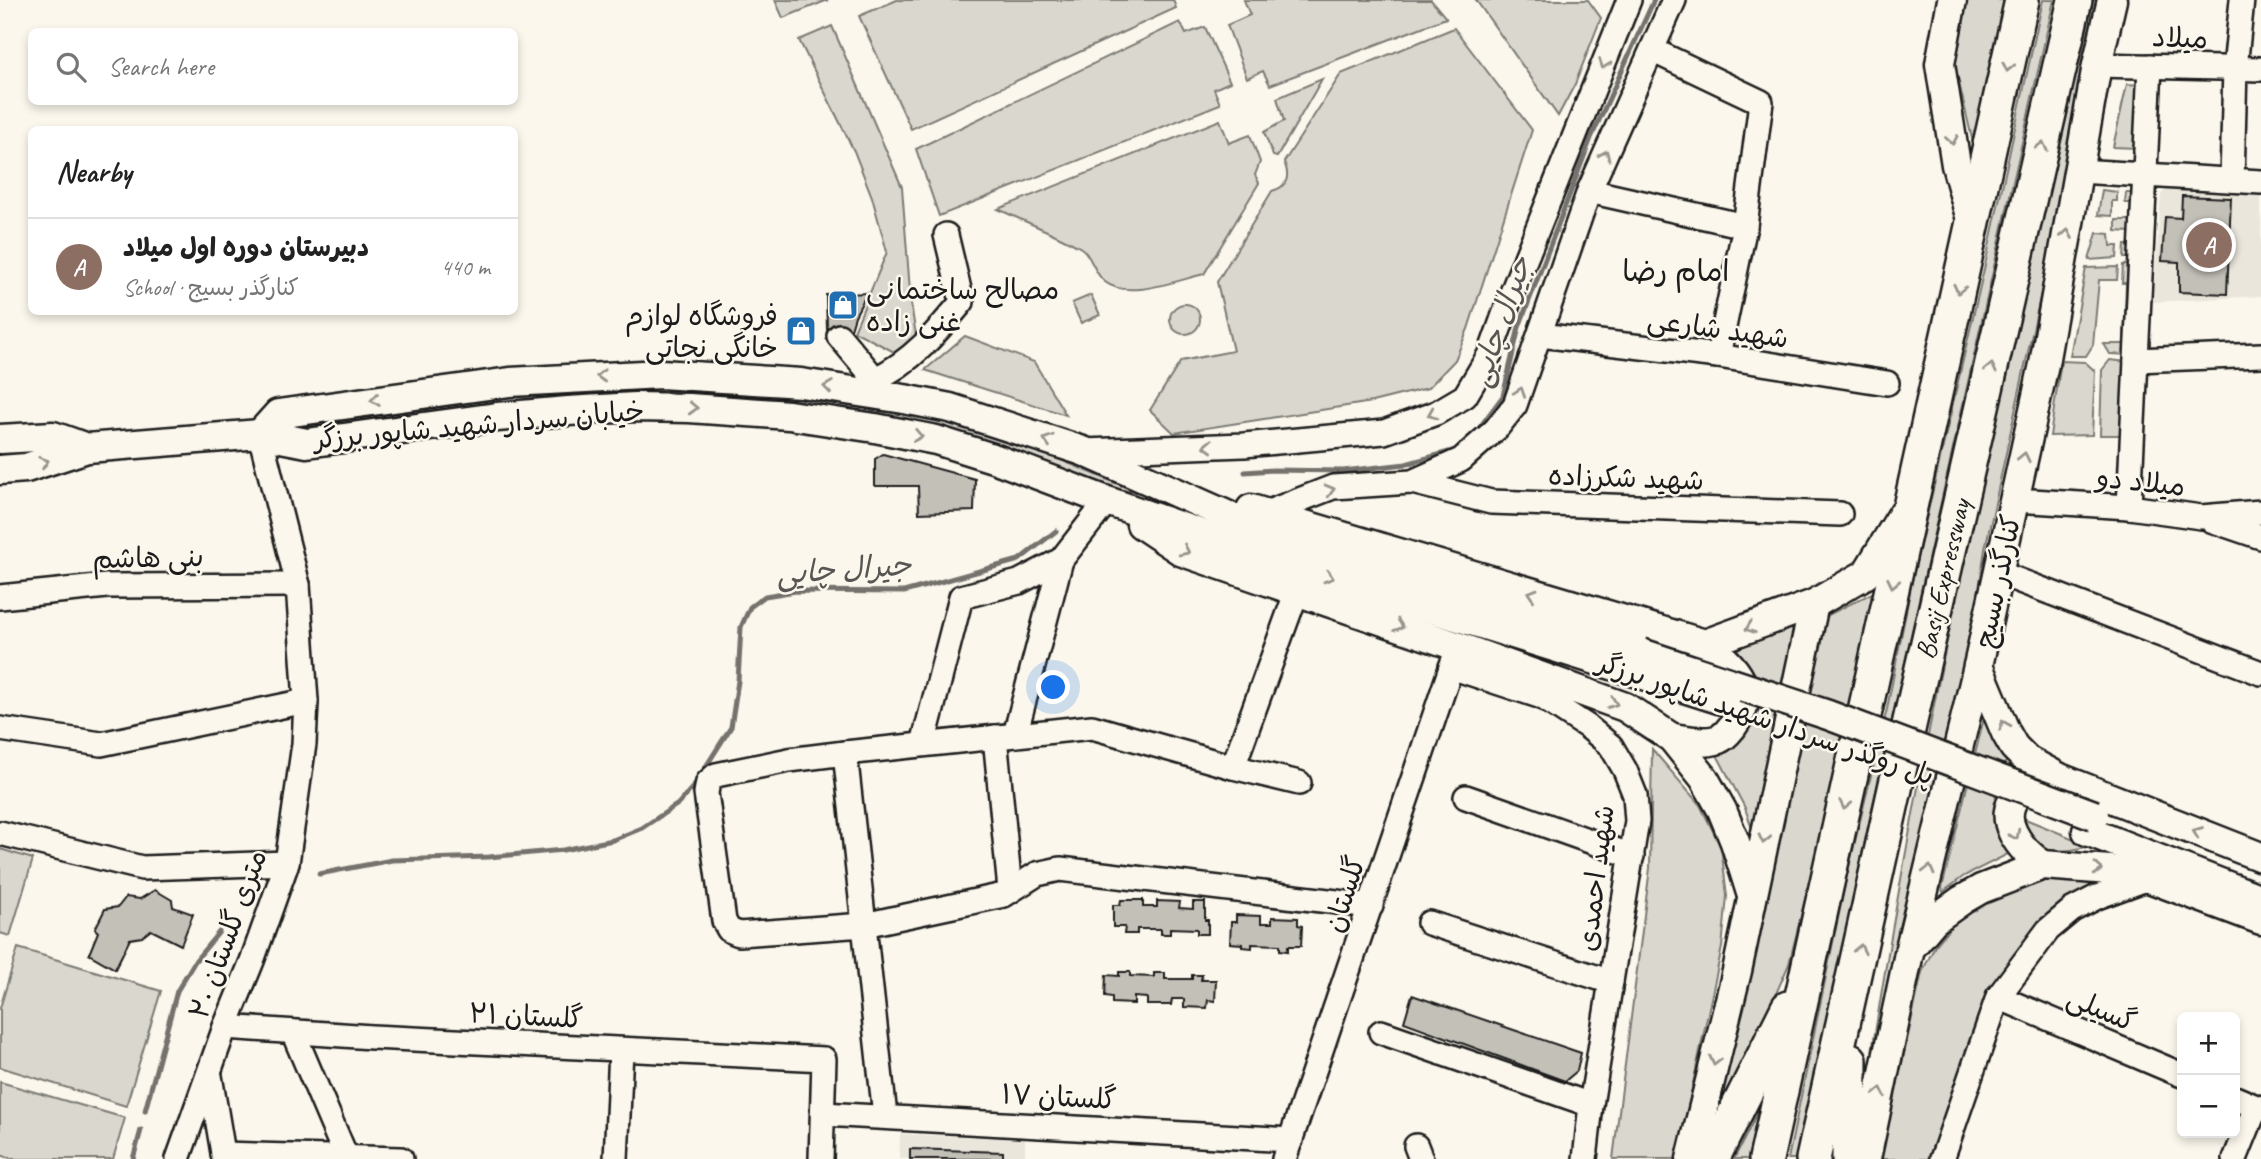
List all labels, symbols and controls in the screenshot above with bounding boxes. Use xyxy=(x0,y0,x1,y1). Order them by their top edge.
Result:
street label: میلاد xyxy=(2152,19,2208,56)
search box xyxy=(28,28,518,105)
icon: search xyxy=(52,48,90,86)
text: Search here xyxy=(108,50,214,83)
one-way arrow xyxy=(1599,57,1613,69)
one-way arrow xyxy=(2002,61,2016,73)
one-way arrow xyxy=(1944,134,1959,146)
one-way arrow xyxy=(2033,140,2048,152)
one-way arrow xyxy=(1597,150,1611,162)
text: Nearby xyxy=(56,153,132,191)
pin: A xyxy=(2186,219,2232,271)
one-way arrow xyxy=(2059,228,2074,240)
text: دبیرستان دوره اول میلاد xyxy=(123,231,369,264)
water label: جیرال چایی xyxy=(1460,251,1540,391)
district label: امام رضا xyxy=(1622,252,1730,293)
text: A xyxy=(73,253,85,282)
text: 440 m xyxy=(441,253,490,282)
place label: مصالح ساختمانی غنی زاده xyxy=(866,272,1059,339)
text: School · کنارگذر بسیج xyxy=(123,273,299,302)
one-way arrow xyxy=(1953,283,1968,295)
shop icon: مصالح ساختمانی غنی زاده xyxy=(826,288,860,322)
place label: فروشگاه لوازم خانگی نجاتی xyxy=(625,298,778,365)
street label: شهید شارعی xyxy=(1645,301,1791,356)
shop icon: فروشگاه لوازم خانگی نجاتی xyxy=(784,314,818,348)
one-way arrow xyxy=(1982,362,1997,374)
one-way arrow xyxy=(595,368,606,383)
one-way arrow xyxy=(822,380,834,395)
one-way arrow xyxy=(1512,386,1526,398)
one-way arrow xyxy=(369,392,381,407)
street label: خیابان سردار شهید شاپور برزگر xyxy=(310,393,646,458)
one-way arrow xyxy=(687,401,698,416)
one-way arrow xyxy=(1427,406,1439,420)
one-way arrow xyxy=(912,428,924,443)
one-way arrow xyxy=(1043,433,1055,448)
one-way arrow xyxy=(1203,439,1214,454)
one-way arrow xyxy=(2016,451,2030,463)
one-way arrow xyxy=(37,456,50,470)
street label: شهید شکرزاده xyxy=(1547,457,1704,498)
street label: میلاد دو xyxy=(2093,459,2187,504)
one-way arrow xyxy=(1324,484,1336,498)
street label: Basij Expressway xyxy=(1907,494,1978,662)
street label: کنارگذر بسیج xyxy=(1966,511,2030,651)
street label: بنی هاشم xyxy=(92,539,204,580)
one-way arrow xyxy=(1177,542,1190,556)
water label: جیرال چایی xyxy=(775,545,913,593)
one-way arrow xyxy=(1323,568,1335,583)
one-way arrow xyxy=(1887,577,1902,589)
one-way arrow xyxy=(1527,587,1539,602)
one-way arrow xyxy=(1392,618,1404,632)
one-way arrow xyxy=(1744,619,1756,633)
street label: پل روگذر سردار شهید شاپور برزگر xyxy=(1590,644,1939,794)
your location xyxy=(1036,670,1070,704)
one-way arrow xyxy=(1607,695,1619,709)
one-way arrow xyxy=(1998,720,2012,732)
one-way arrow xyxy=(1838,799,1853,811)
street label: شهید احمدی xyxy=(1569,803,1622,953)
one-way arrow xyxy=(2192,826,2204,840)
one-way arrow xyxy=(2007,828,2021,840)
one-way arrow xyxy=(1758,833,1773,845)
street label: ۲۰ متری گلستان xyxy=(181,845,274,1024)
street label: گلستان xyxy=(1316,851,1373,937)
one-way arrow xyxy=(2093,861,2104,876)
one-way arrow xyxy=(1921,864,1935,876)
one-way arrow xyxy=(1852,943,1867,955)
street label: گسیلی xyxy=(2062,979,2142,1040)
street label: گلستان ۲۱ xyxy=(468,995,584,1036)
map controls xyxy=(2177,1012,2240,1138)
button: + xyxy=(2177,1012,2240,1075)
one-way arrow xyxy=(1709,1054,1723,1066)
button: − xyxy=(2177,1075,2240,1138)
street label: گلستان ۱۷ xyxy=(1001,1076,1117,1117)
one-way arrow xyxy=(1872,1086,1887,1098)

